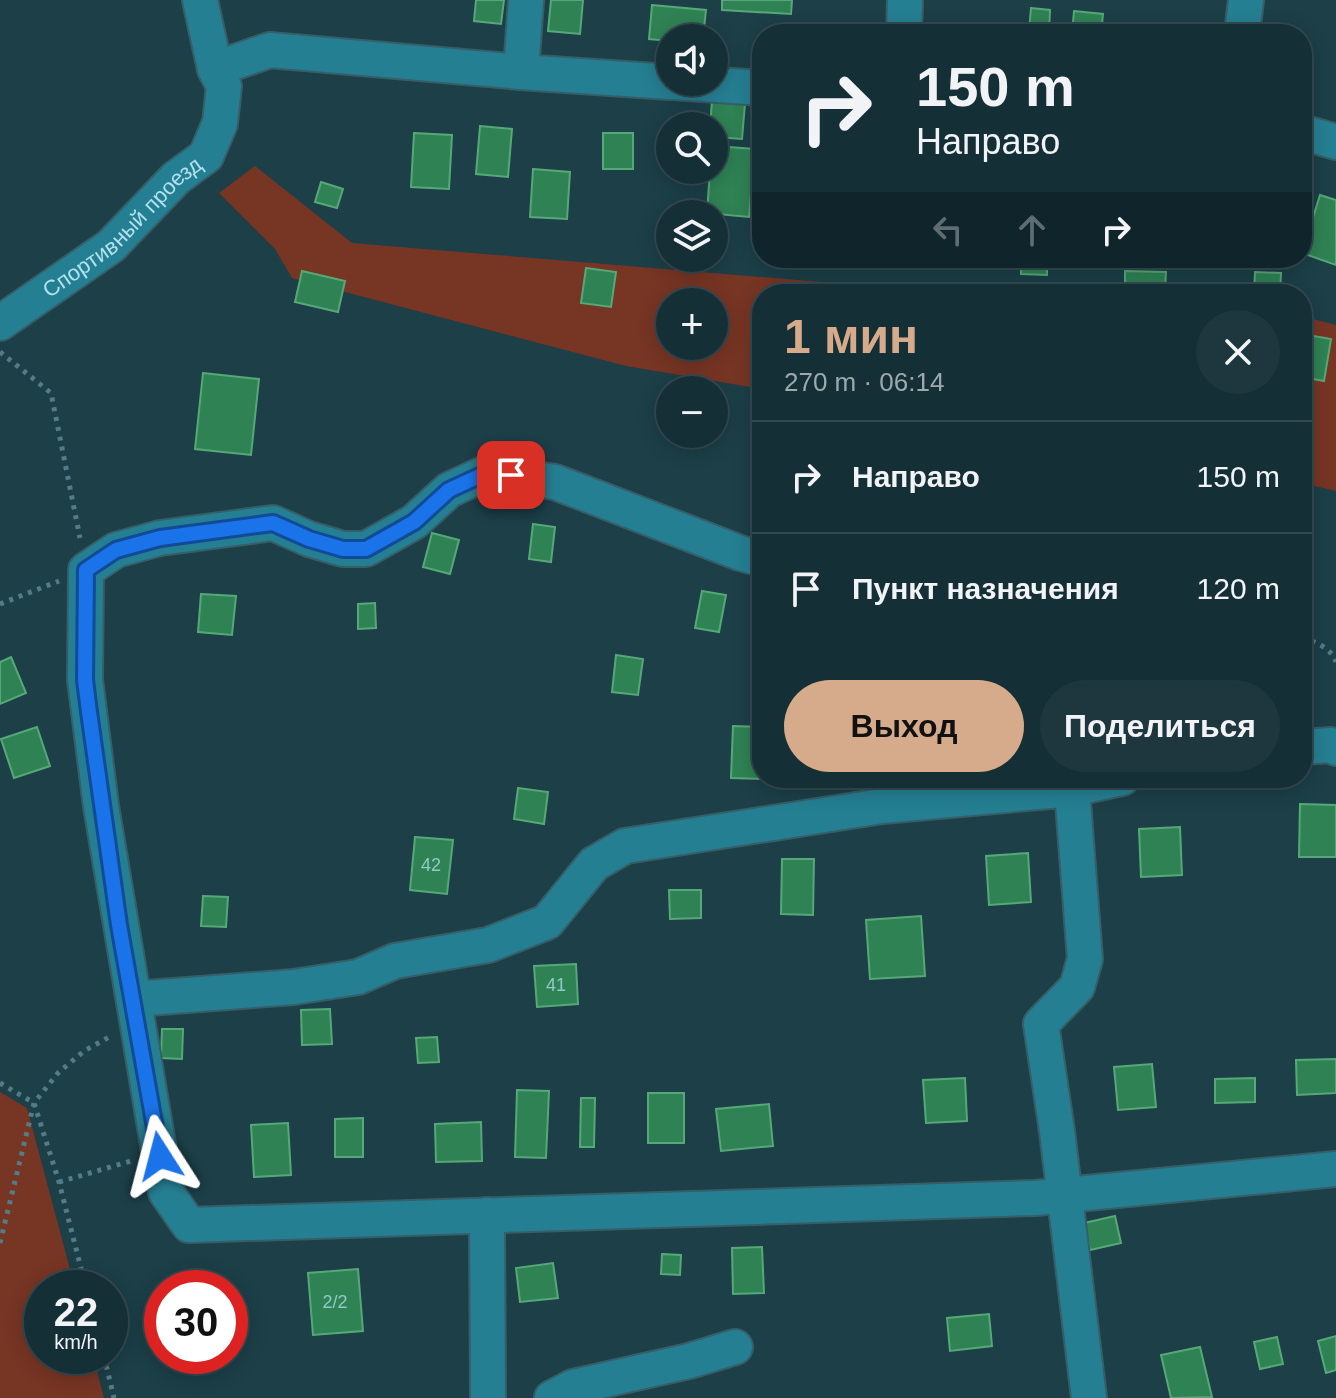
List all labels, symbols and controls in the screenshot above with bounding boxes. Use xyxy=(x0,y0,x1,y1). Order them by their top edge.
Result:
map controls xyxy=(656,24,728,448)
button: sound xyxy=(656,24,728,96)
text: 150 m xyxy=(916,55,1075,118)
icon: right xyxy=(784,56,888,160)
button: search xyxy=(656,112,728,184)
text: Направо xyxy=(916,121,1060,162)
street label: Спортивный проезд xyxy=(38,151,207,303)
button: layers xyxy=(656,200,728,272)
icon: left xyxy=(926,208,970,252)
icon: ahead xyxy=(1010,208,1054,252)
icon: right xyxy=(1094,208,1138,252)
button: + xyxy=(656,288,728,360)
text: 1 мин xyxy=(784,310,918,363)
button: close xyxy=(1196,310,1280,394)
text: 270 m · 06:14 xyxy=(784,367,944,397)
button: − xyxy=(656,376,728,448)
pin xyxy=(477,441,545,509)
icon: arrive xyxy=(489,453,533,497)
icon: right xyxy=(784,455,828,499)
text: Направо xyxy=(852,460,980,493)
text: 150 m xyxy=(1197,460,1280,493)
icon: arrive xyxy=(784,567,828,611)
text: Пункт назначения xyxy=(852,572,1119,605)
text: 120 m xyxy=(1197,572,1280,605)
button: Выход xyxy=(784,680,1024,772)
button: Поделиться xyxy=(1040,680,1280,772)
house number: 42 xyxy=(421,855,441,875)
house number: 41 xyxy=(546,975,566,995)
position arrow xyxy=(118,1114,202,1198)
speed limit sign: 30 xyxy=(144,1270,248,1374)
text: 22 xyxy=(54,1290,98,1334)
house number: 2/2 xyxy=(322,1292,348,1312)
text: km/h xyxy=(54,1331,98,1353)

